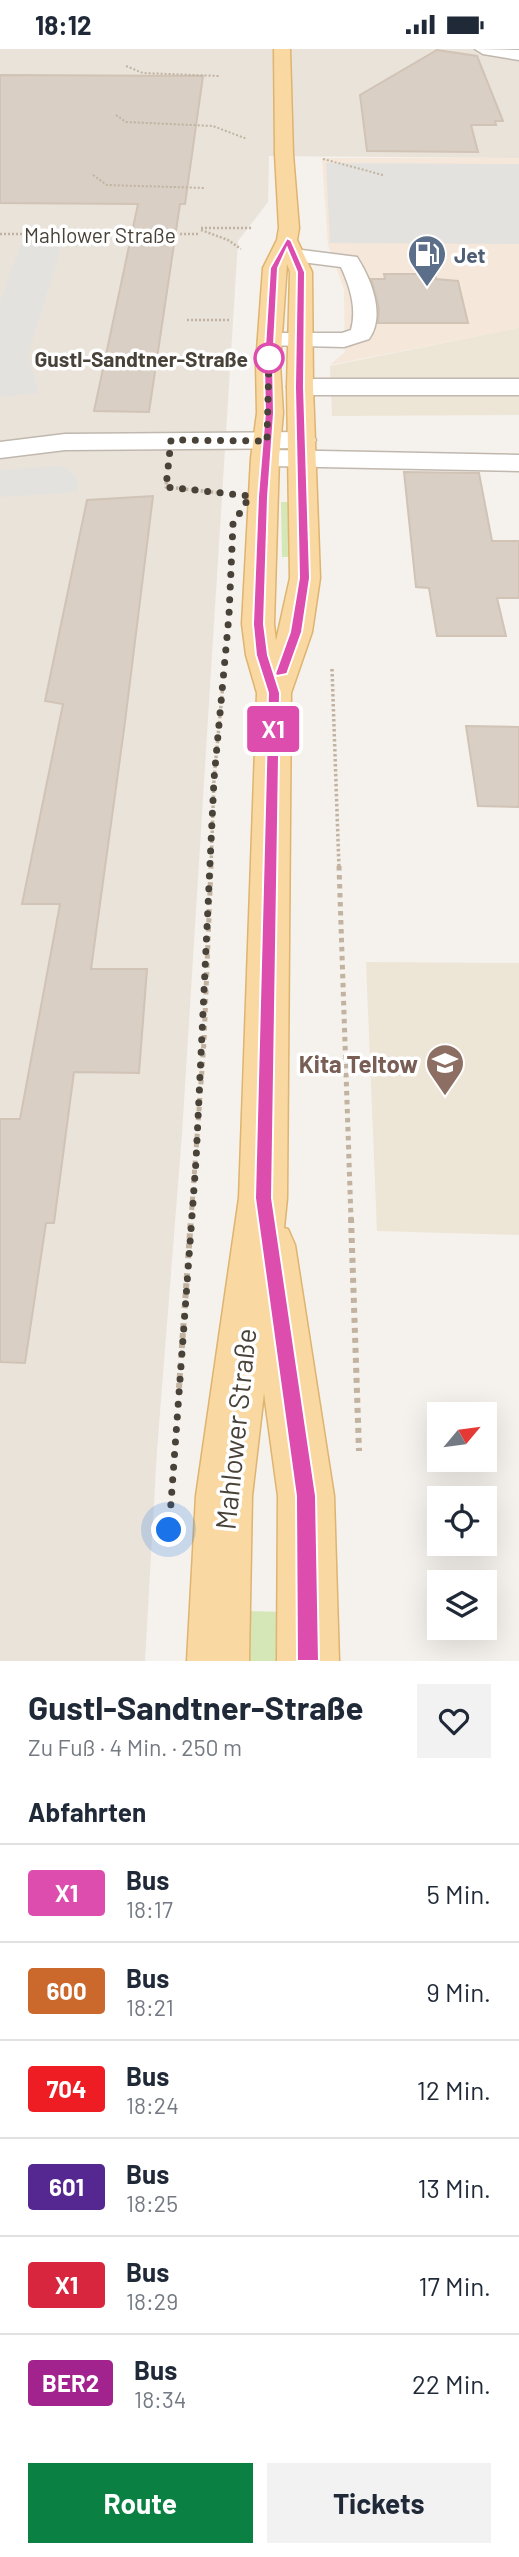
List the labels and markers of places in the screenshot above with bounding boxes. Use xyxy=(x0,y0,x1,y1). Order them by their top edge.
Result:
fuel station icon: Jet xyxy=(406,233,448,288)
place label: Jet xyxy=(454,242,485,267)
marker: Gustl-Sandtner-Straße xyxy=(254,343,284,373)
place label: Gustl-Sandtner-Straße xyxy=(34,346,248,371)
school or university icon: Kita Teltow xyxy=(424,1042,466,1097)
place label: Kita Teltow xyxy=(299,1049,418,1078)

